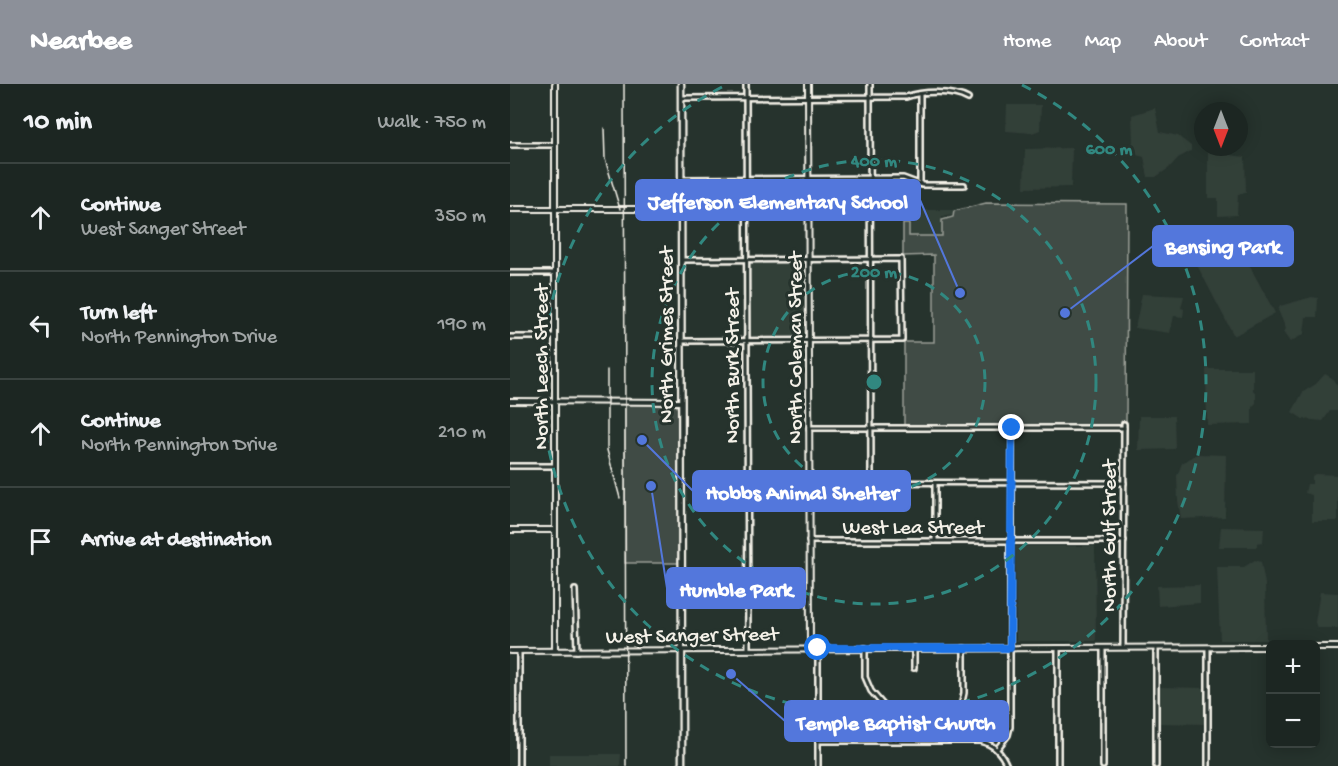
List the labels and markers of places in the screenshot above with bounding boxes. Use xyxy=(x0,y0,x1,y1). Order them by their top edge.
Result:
callout: Jefferson Elementary School xyxy=(636,180,920,220)
callout: Bensing Park xyxy=(1153,226,1293,266)
centre of rings xyxy=(864,372,884,392)
callout: Hobbs Animal Shelter xyxy=(693,471,910,511)
callout: Humble Park xyxy=(667,568,805,608)
callout: Temple Baptist Church xyxy=(785,701,1008,741)

